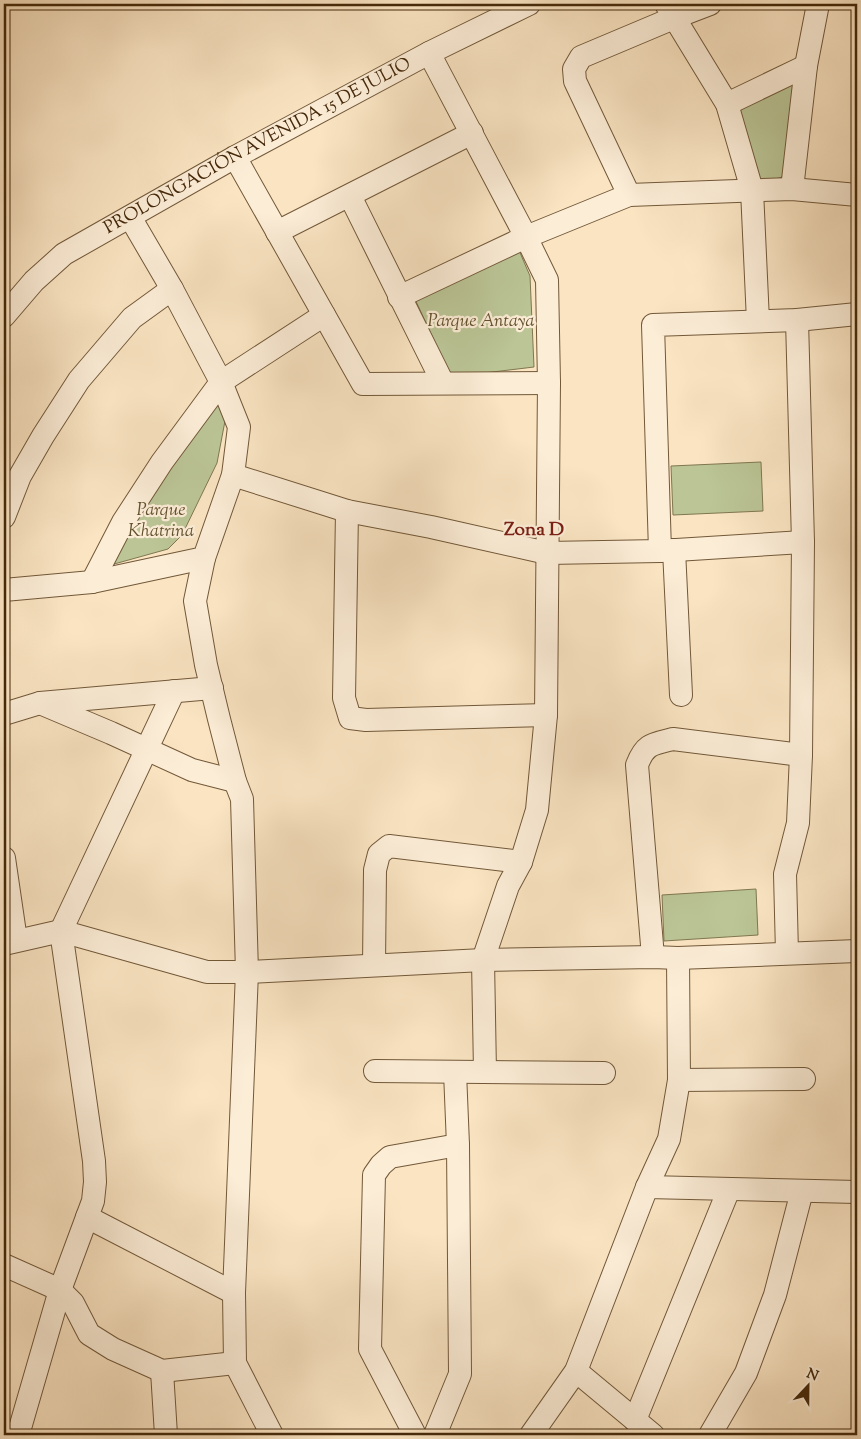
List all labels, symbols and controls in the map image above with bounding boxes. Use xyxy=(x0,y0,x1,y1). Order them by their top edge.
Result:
street label: PROLONGACIÓN AVENIDA 15 DE JULIO xyxy=(99,52,416,242)
park label: Parque Antaya xyxy=(427,309,535,335)
park label: Parque Khatrina xyxy=(128,498,194,545)
district label: Zona D xyxy=(504,517,564,544)
north arrow xyxy=(784,1362,834,1412)
text: N xyxy=(803,1364,821,1387)

